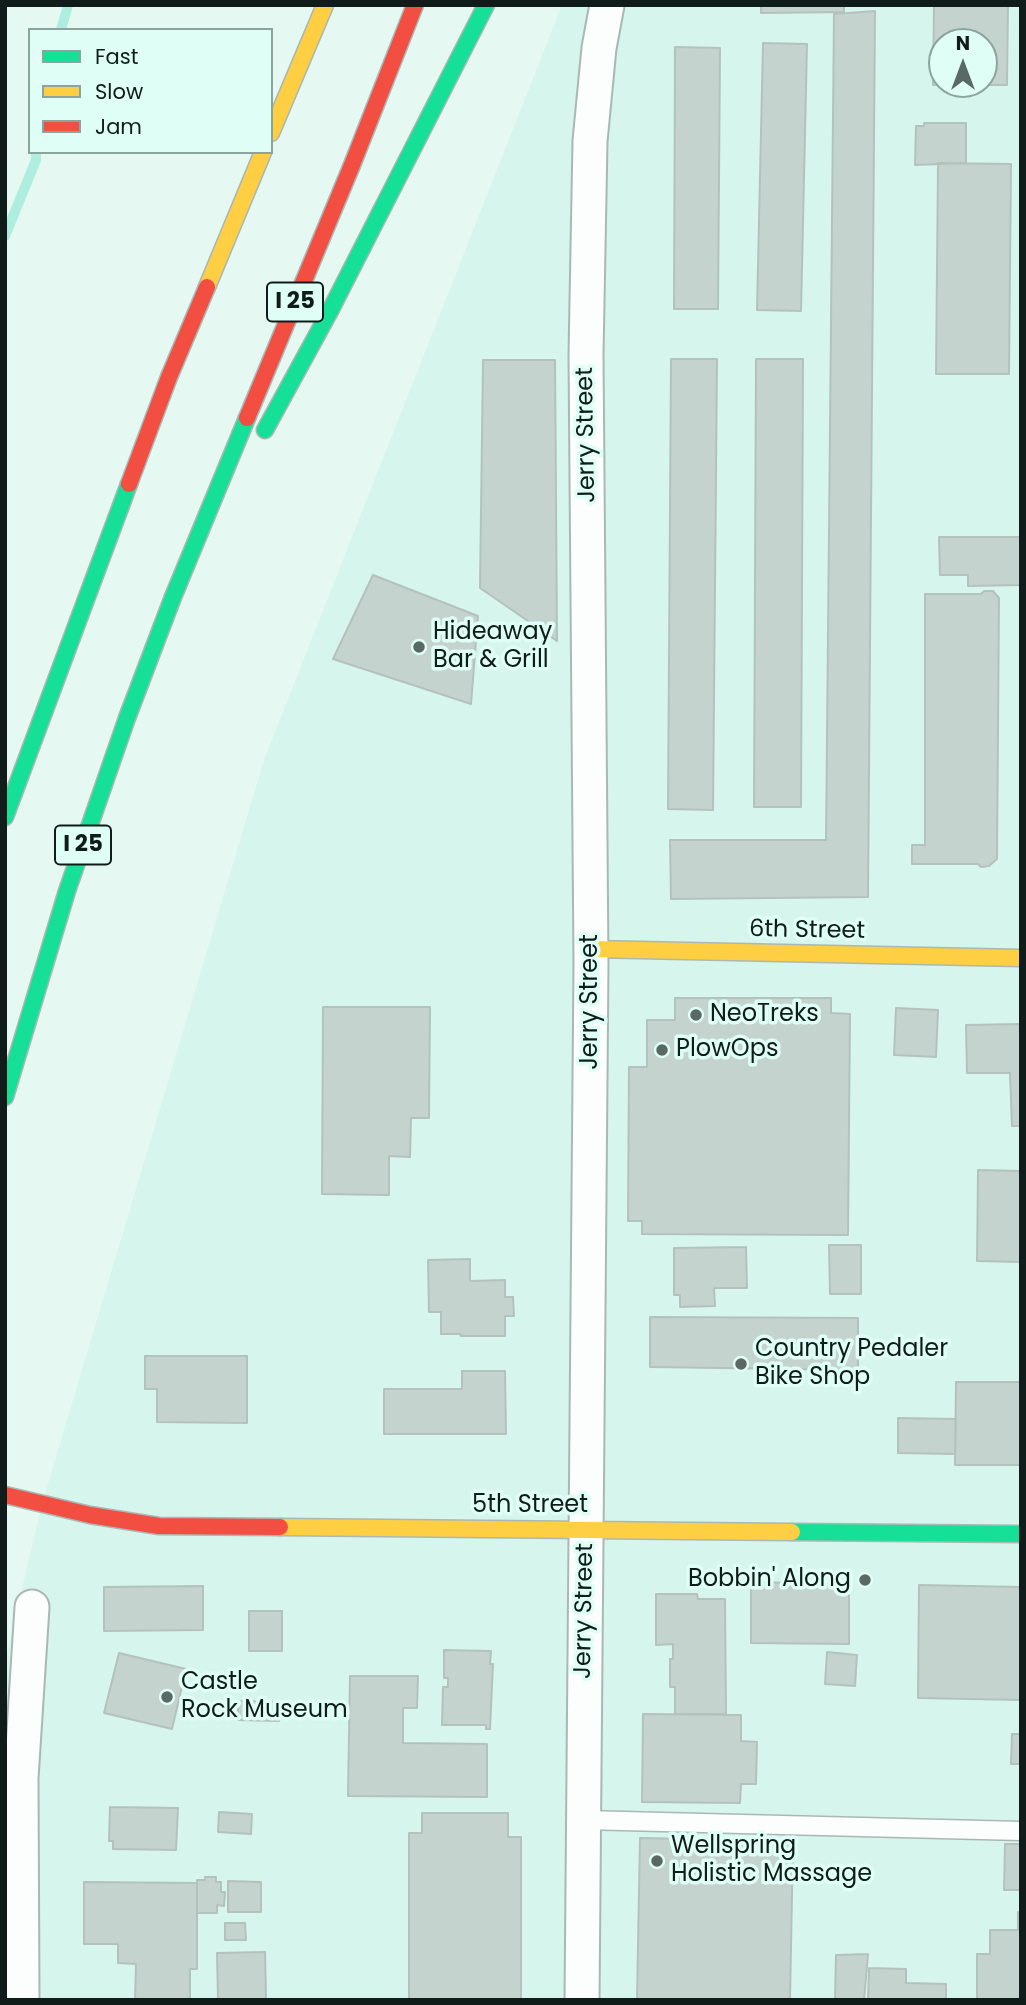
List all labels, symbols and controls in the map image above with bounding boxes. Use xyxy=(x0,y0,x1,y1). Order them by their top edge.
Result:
legend xyxy=(28,28,273,154)
north arrow xyxy=(928,28,998,98)
text: N xyxy=(956,30,970,57)
text: Fast xyxy=(95,42,138,71)
text: Slow xyxy=(95,77,143,106)
text: Jam xyxy=(95,112,142,141)
road number: I 25 xyxy=(267,282,323,322)
street label: Jerry Street xyxy=(571,367,603,503)
place label: Hideaway Bar & Grill xyxy=(433,619,552,675)
marker: Hideaway Bar & Grill xyxy=(411,639,427,655)
road number: I 25 xyxy=(55,825,111,864)
street label: 6th Street xyxy=(749,916,865,946)
street label: Jerry Street xyxy=(577,934,605,1070)
place label: NeoTreks xyxy=(710,1001,819,1029)
marker: NeoTreks xyxy=(688,1007,704,1023)
place label: PlowOps xyxy=(676,1036,778,1064)
marker: PlowOps xyxy=(654,1042,670,1058)
place label: Country Pedaler Bike Shop xyxy=(755,1336,948,1392)
marker: Country Pedaler Bike Shop xyxy=(733,1356,749,1372)
street label: 5th Street xyxy=(472,1492,588,1520)
street label: Jerry Street xyxy=(569,1543,601,1679)
place label: Bobbin' Along xyxy=(688,1566,851,1594)
marker: Bobbin' Along xyxy=(857,1572,873,1588)
place label: Castle Rock Museum xyxy=(181,1669,348,1725)
marker: Castle Rock Museum xyxy=(159,1689,175,1705)
place label: Wellspring Holistic Massage xyxy=(671,1833,872,1889)
marker: Wellspring Holistic Massage xyxy=(649,1853,665,1869)

